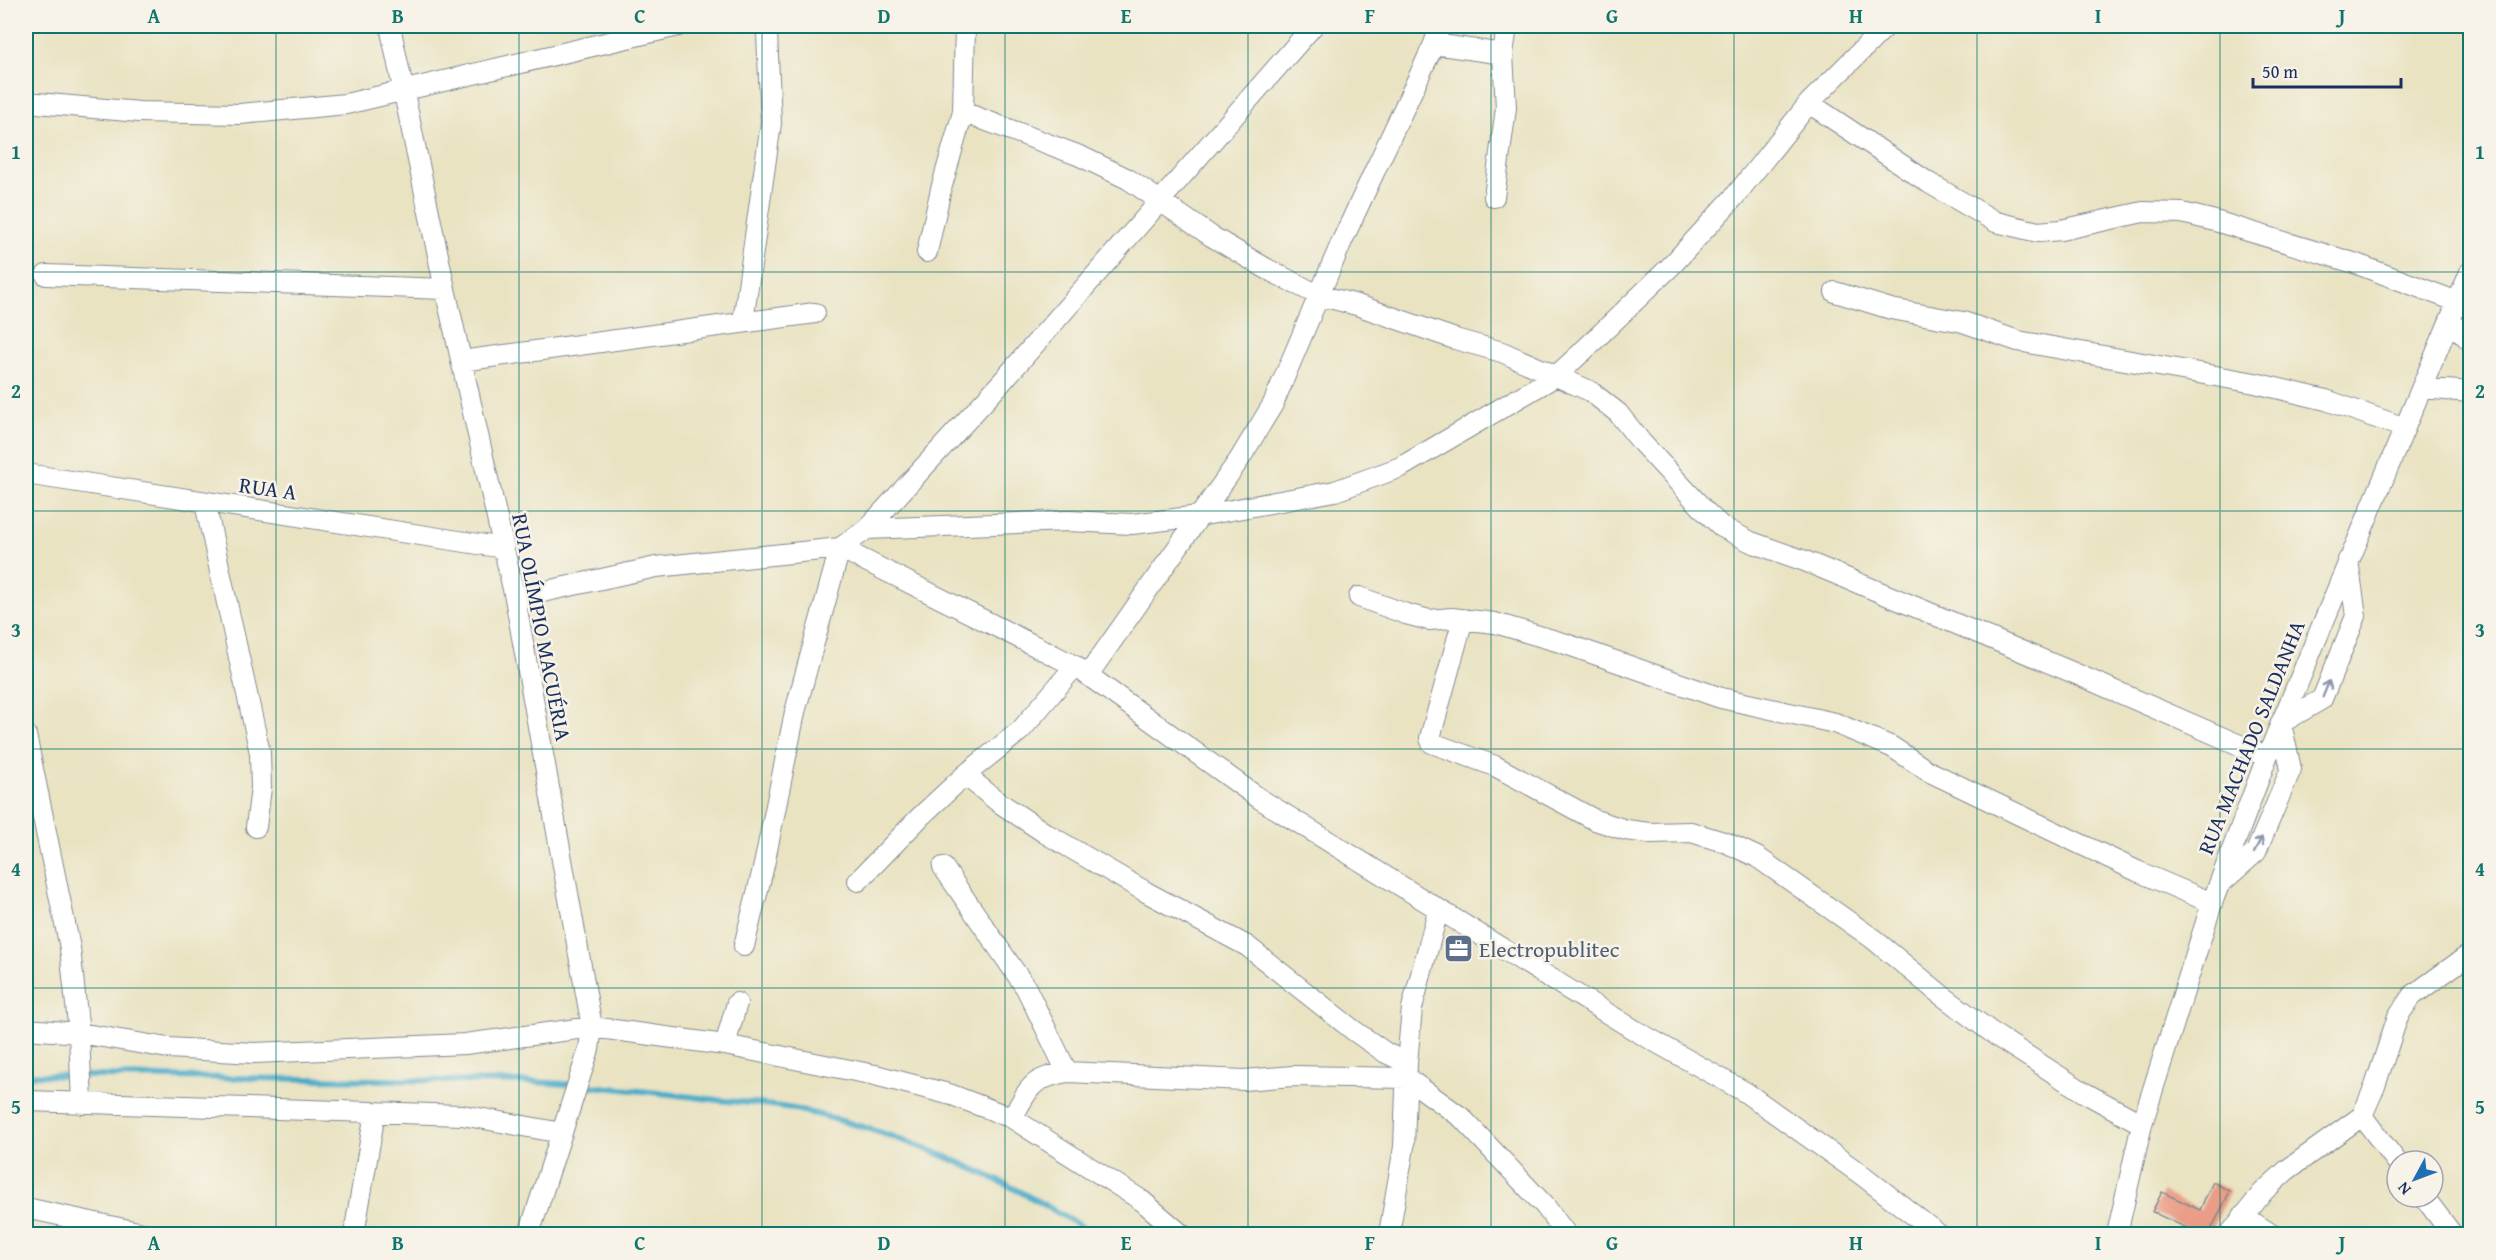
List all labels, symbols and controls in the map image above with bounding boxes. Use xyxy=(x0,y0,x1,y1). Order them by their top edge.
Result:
text: A xyxy=(148,1,161,30)
text: B xyxy=(392,1,404,30)
text: C xyxy=(634,1,646,30)
text: D xyxy=(877,1,891,30)
text: E xyxy=(1121,1,1132,30)
text: F xyxy=(1365,1,1375,30)
text: G xyxy=(1606,1,1618,30)
text: H xyxy=(1849,1,1863,30)
text: I xyxy=(2095,1,2101,30)
text: J xyxy=(2336,1,2346,30)
scale bar xyxy=(2253,51,2402,89)
text: 50 m xyxy=(2262,58,2298,85)
text: 1 xyxy=(11,137,21,166)
text: 1 xyxy=(2475,137,2485,166)
text: 2 xyxy=(11,376,21,405)
text: 2 xyxy=(2475,376,2485,405)
street label: RUA A xyxy=(237,468,299,508)
street label: RUA OLÍMPIO MACUÉRIA xyxy=(504,510,580,744)
text: 3 xyxy=(11,615,21,644)
street label: RUA MACHADO SALDANHA xyxy=(2189,615,2313,859)
text: 3 xyxy=(2475,615,2485,644)
one-way arrow xyxy=(2321,680,2332,699)
one-way arrow xyxy=(2253,836,2265,854)
text: 4 xyxy=(11,854,21,883)
text: 4 xyxy=(2475,854,2485,883)
office icon: Electropublitec xyxy=(1442,933,1474,965)
place label: Electropublitec xyxy=(1479,933,1620,965)
text: 5 xyxy=(11,1092,21,1121)
text: 5 xyxy=(2475,1092,2485,1121)
north arrow xyxy=(2385,1149,2445,1209)
text: N xyxy=(2391,1177,2416,1201)
text: A xyxy=(148,1228,161,1257)
text: B xyxy=(392,1228,404,1257)
text: C xyxy=(634,1228,646,1257)
text: D xyxy=(877,1228,891,1257)
text: E xyxy=(1121,1228,1132,1257)
text: F xyxy=(1365,1228,1375,1257)
text: G xyxy=(1606,1228,1618,1257)
text: H xyxy=(1849,1228,1863,1257)
text: I xyxy=(2095,1228,2101,1257)
text: J xyxy=(2336,1228,2346,1257)

